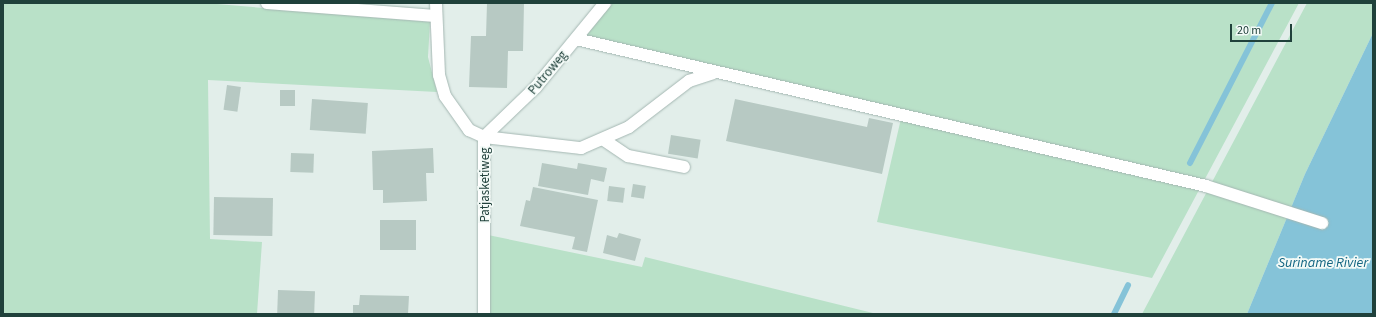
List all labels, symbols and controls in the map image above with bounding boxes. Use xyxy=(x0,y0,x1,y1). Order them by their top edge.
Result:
scale bar xyxy=(1232,16,1294,42)
text: 20 m xyxy=(1237,22,1261,39)
street label: Putroweg xyxy=(525,48,571,98)
street label: Patjasketiweg xyxy=(477,147,493,223)
water label: Suriname Rivier xyxy=(1278,255,1368,271)

